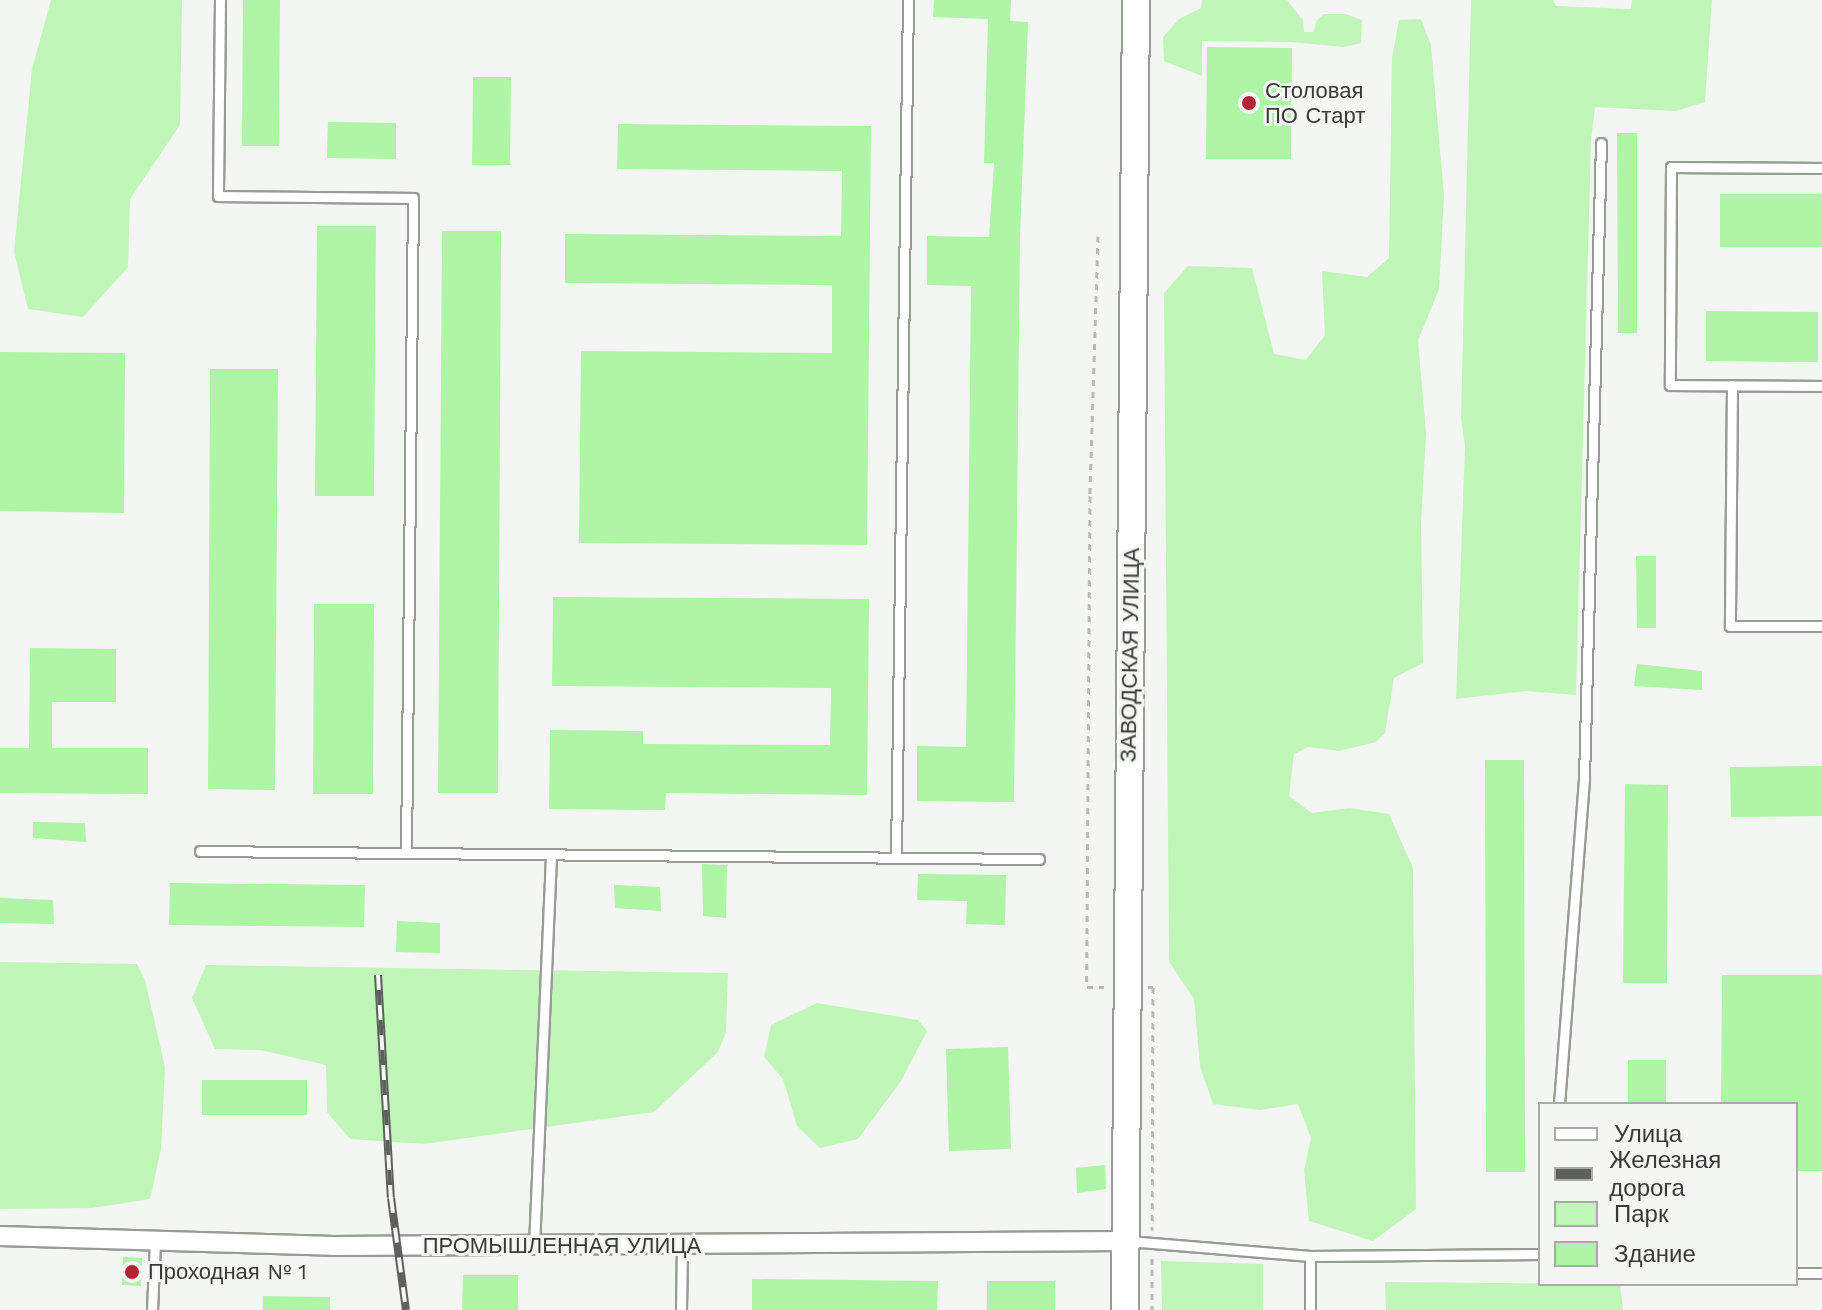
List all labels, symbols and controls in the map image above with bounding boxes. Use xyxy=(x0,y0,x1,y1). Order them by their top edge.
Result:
place label: Столовая ПО Старт xyxy=(1265,77,1365,128)
marker: Столовая ПО Старт xyxy=(1240,94,1258,112)
street label: ЗАВОДСКАЯ УЛИЦА xyxy=(1115,547,1145,763)
legend xyxy=(1538,1102,1798,1286)
text: Улица xyxy=(1614,1120,1682,1148)
text: Железная дорога xyxy=(1609,1146,1721,1202)
text: Парк xyxy=(1614,1200,1668,1228)
street label: ПРОМЫШЛЕННАЯ УЛИЦА xyxy=(423,1233,701,1259)
text: Здание xyxy=(1614,1240,1696,1268)
place label: Проходная № 1 xyxy=(148,1259,307,1285)
marker: Проходная № 1 xyxy=(123,1263,141,1281)

